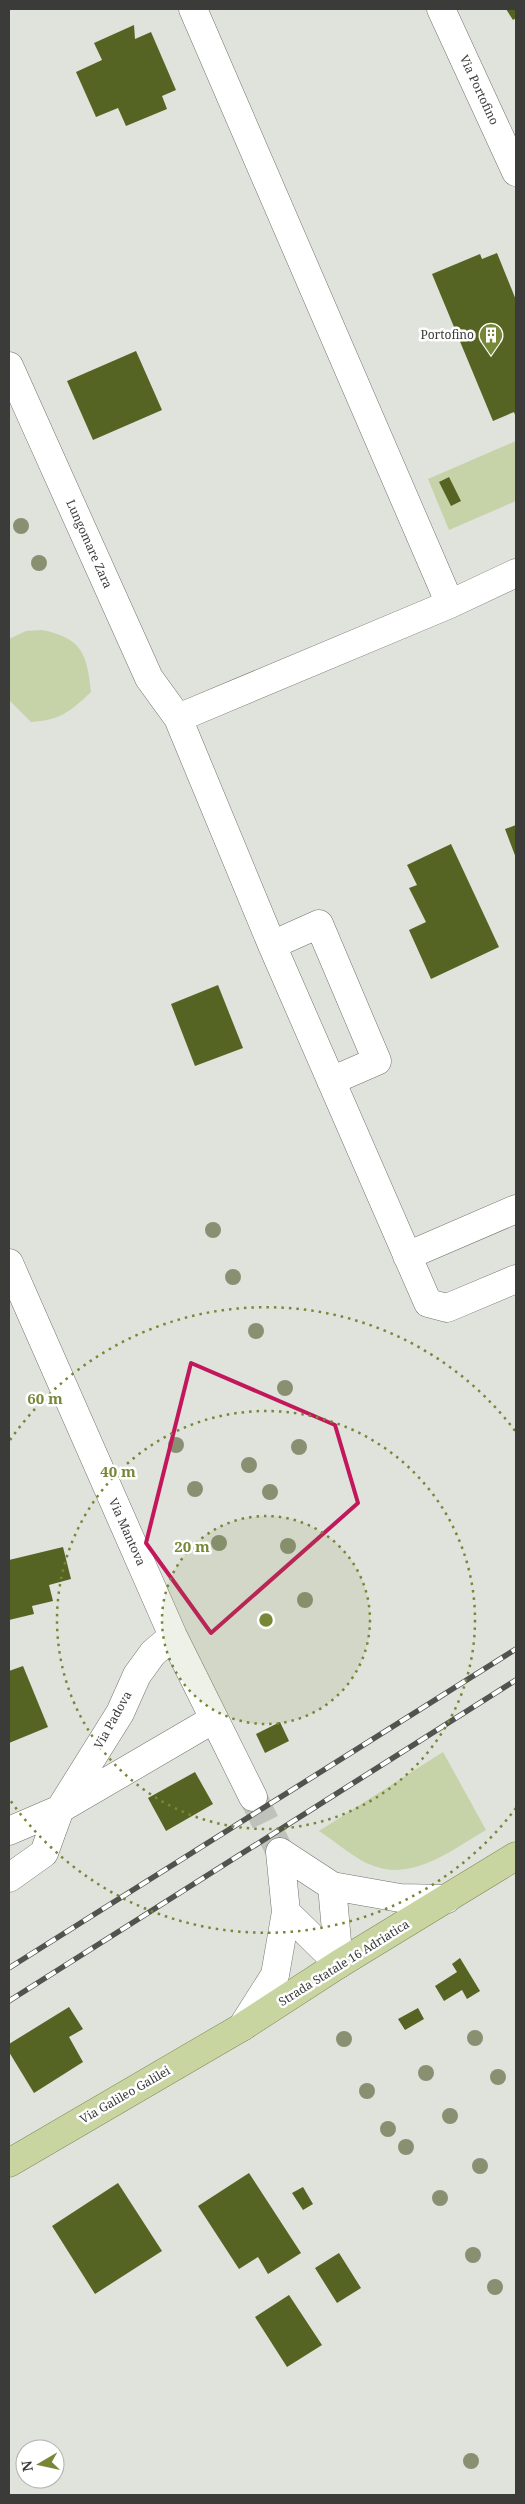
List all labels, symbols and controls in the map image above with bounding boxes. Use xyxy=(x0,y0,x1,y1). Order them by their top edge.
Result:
street label: Via Portofino xyxy=(456,52,503,128)
building icon: Portofino xyxy=(478,322,504,356)
place label: Portofino xyxy=(420,326,474,343)
street label: Lungomare Zara xyxy=(62,497,117,591)
text: 60 m xyxy=(27,1388,63,1408)
text: 40 m xyxy=(100,1461,136,1481)
street label: Via Mantova xyxy=(105,1495,150,1569)
text: 20 m xyxy=(174,1536,210,1556)
centre of rings xyxy=(257,1611,275,1629)
street label: Via Padova xyxy=(90,1688,136,1752)
street label: Strada Statale 16 Adriatica xyxy=(275,1915,412,2010)
street label: Via Galileo Galilei xyxy=(76,2062,173,2127)
north arrow xyxy=(15,2439,65,2489)
text: N xyxy=(16,2459,37,2473)

